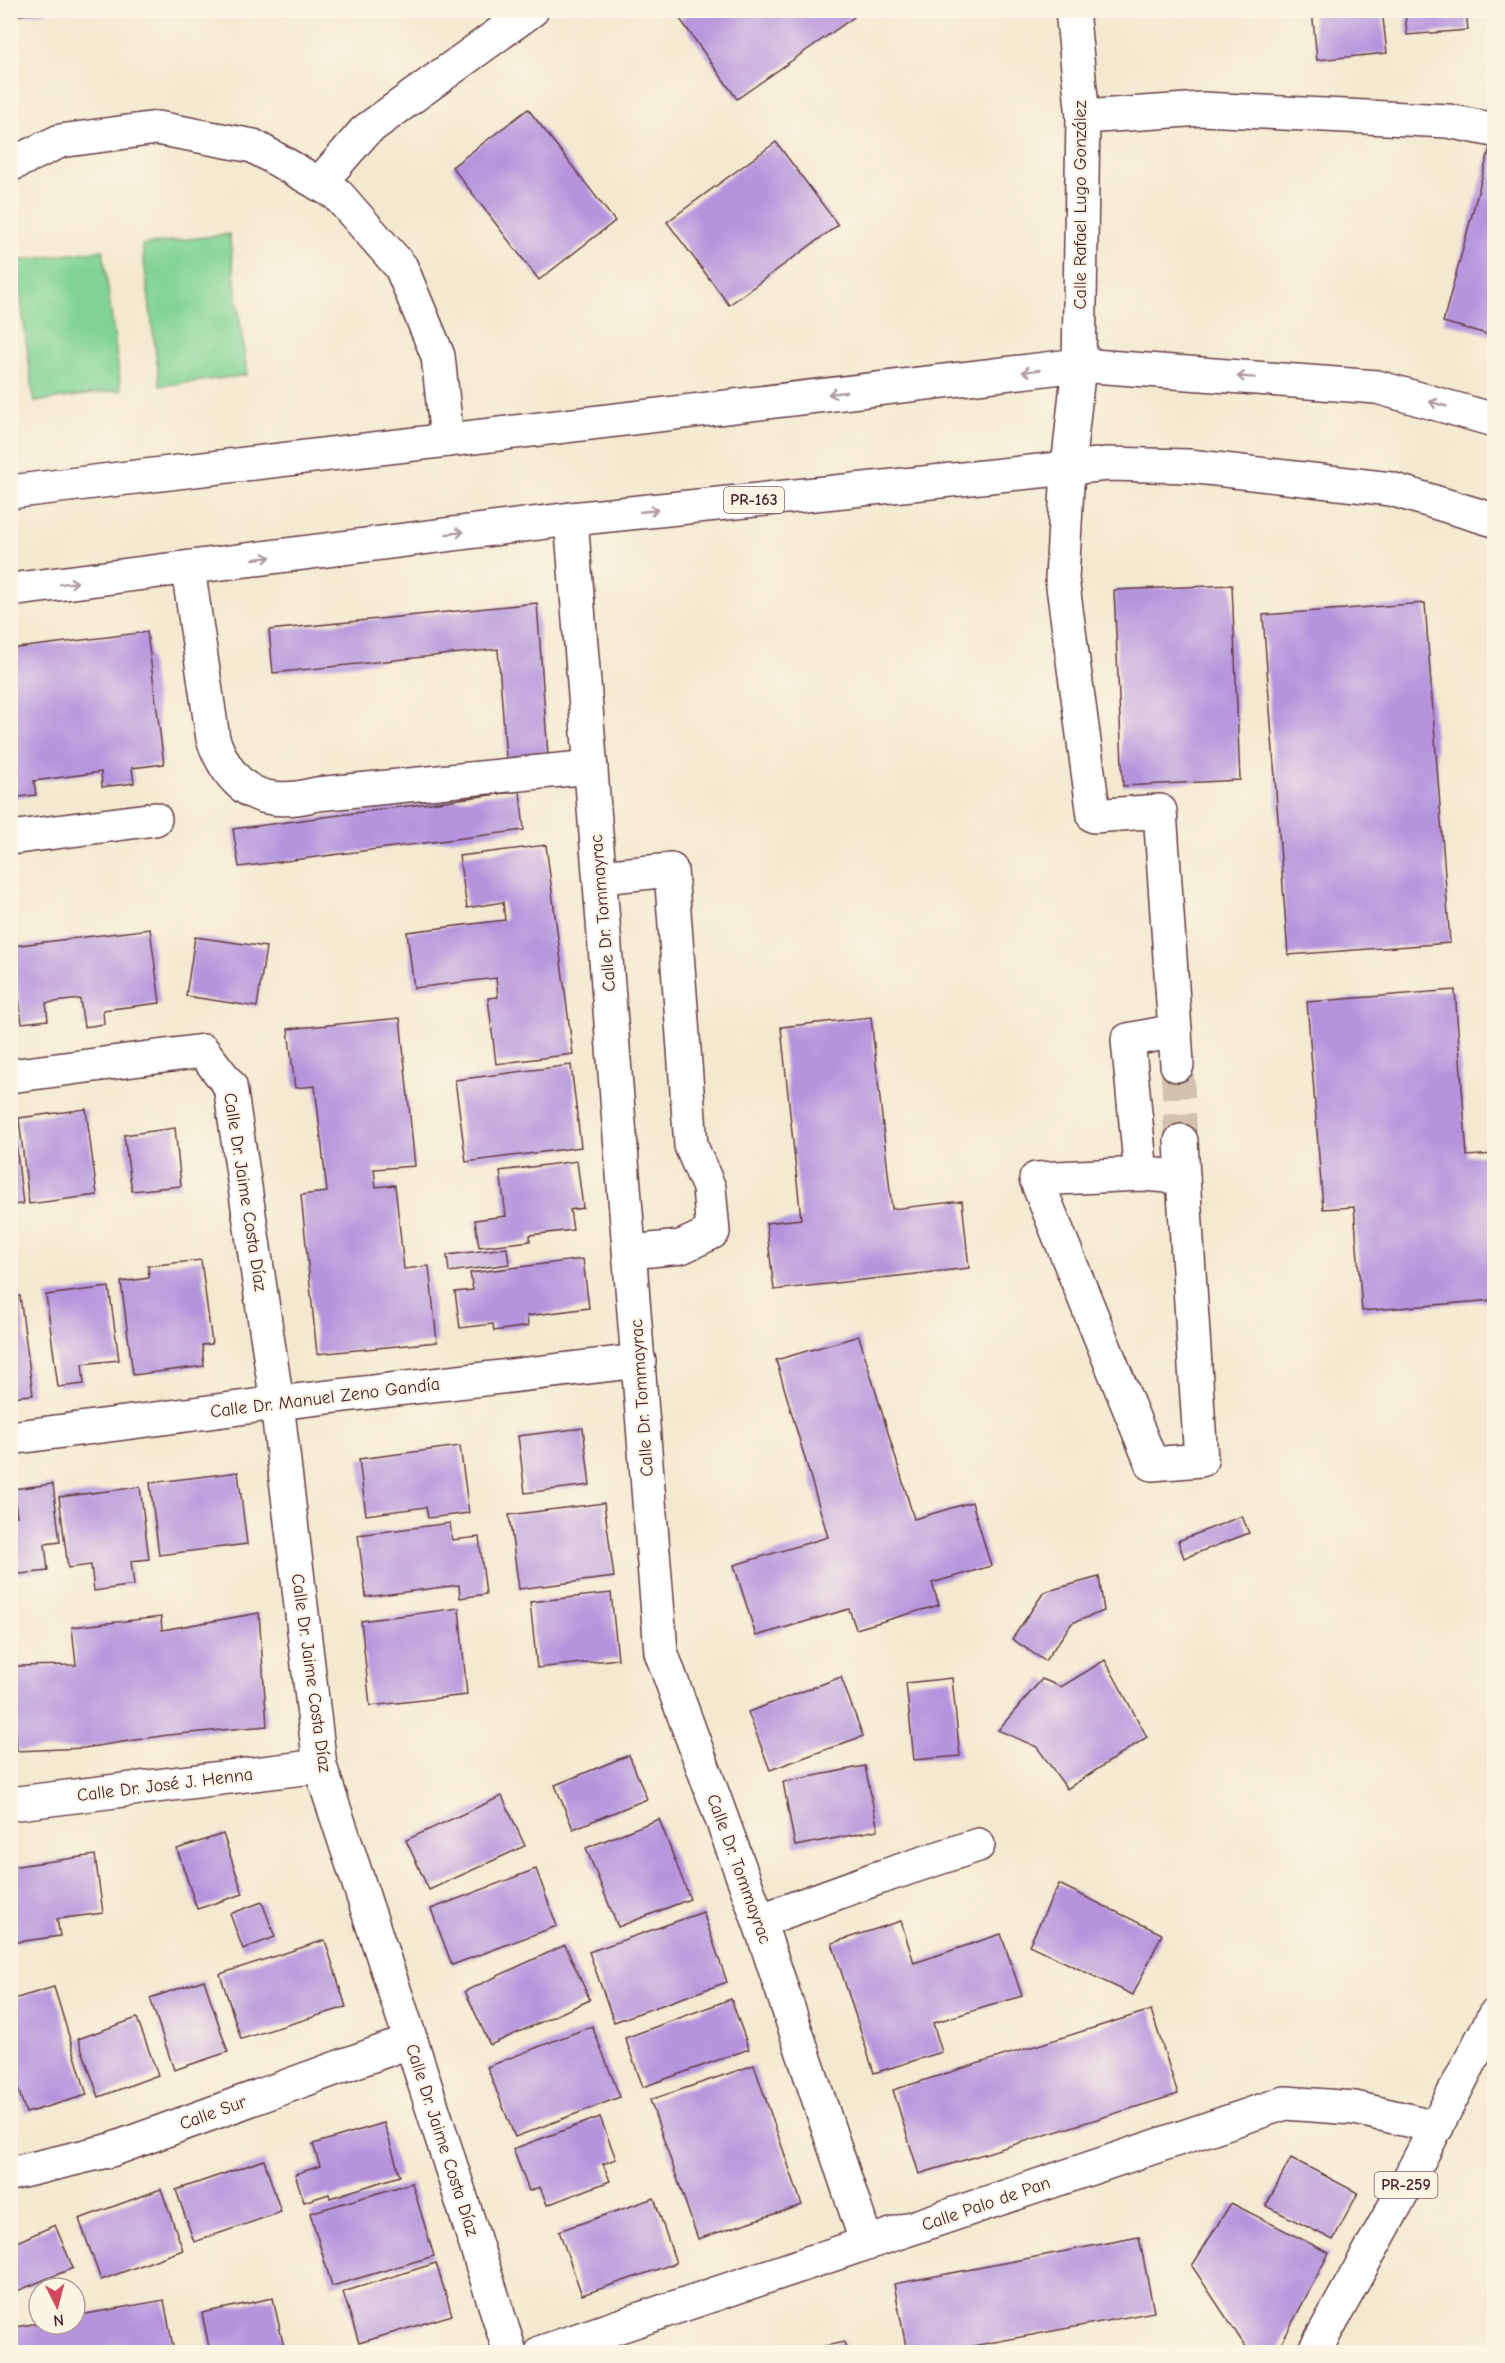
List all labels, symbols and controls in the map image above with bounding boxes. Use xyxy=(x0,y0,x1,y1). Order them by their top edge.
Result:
street label: Calle Rafael Lugo González xyxy=(1070,100,1091,309)
one-way arrow xyxy=(1021,365,1041,376)
one-way arrow xyxy=(1236,371,1256,382)
one-way arrow xyxy=(828,388,847,399)
one-way arrow xyxy=(1429,398,1448,409)
road number: PR-163 xyxy=(724,487,784,513)
one-way arrow xyxy=(639,505,659,516)
one-way arrow xyxy=(445,528,465,539)
one-way arrow xyxy=(252,553,271,564)
one-way arrow xyxy=(58,577,78,588)
street label: Calle Dr. Tommayrac xyxy=(586,833,620,993)
street label: Calle Dr. Jaime Costa Díaz xyxy=(219,1091,271,1293)
street label: Calle Dr. Tommayrac xyxy=(626,1318,658,1477)
street label: Calle Dr. Manuel Zeno Gandía xyxy=(209,1373,441,1423)
street label: Calle Dr. Jaime Costa Díaz xyxy=(287,1572,335,1774)
street label: Calle Dr. José J. Henna xyxy=(76,1764,254,1806)
street label: Calle Dr. Tommayrac xyxy=(702,1791,776,1947)
street label: Calle Dr. Jaime Costa Díaz xyxy=(401,2041,483,2239)
street label: Calle Sur xyxy=(177,2091,250,2135)
street label: Calle Palo de Pan xyxy=(919,2172,1053,2236)
road number: PR-259 xyxy=(1374,2172,1438,2198)
north arrow xyxy=(27,2276,87,2336)
text: N xyxy=(52,2310,65,2329)

